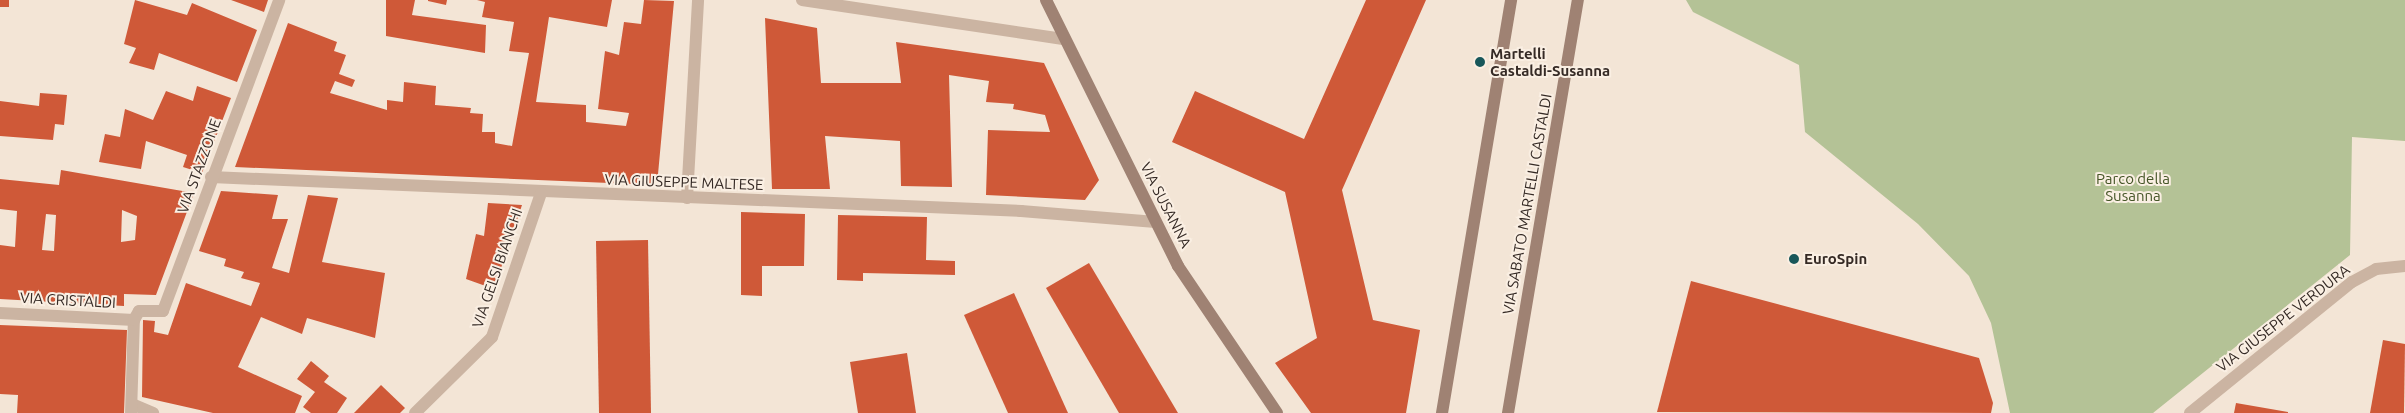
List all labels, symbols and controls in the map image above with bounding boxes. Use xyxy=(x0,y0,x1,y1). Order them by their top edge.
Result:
place label: Martelli Castaldi-Susanna xyxy=(1490,44,1610,79)
marker: Martelli Castaldi-Susanna xyxy=(1474,56,1486,68)
street label: VIA SABATO MARTELLI CASTALDI xyxy=(1499,92,1555,316)
street label: VIA STAZZONE xyxy=(174,116,224,216)
street label: VIA SUSANNA xyxy=(1137,159,1195,251)
park label: Parco della Susanna xyxy=(2096,169,2170,204)
street label: VIA GIUSEPPE MALTESE xyxy=(604,170,764,194)
street label: VIA GELSI BIANCHI xyxy=(468,206,526,330)
place label: EuroSpin xyxy=(1804,250,1867,268)
marker: EuroSpin xyxy=(1788,253,1800,265)
street label: VIA GIUSEPPE VERDURA xyxy=(2213,260,2353,376)
street label: VIA CRISTALDI xyxy=(20,288,116,312)

